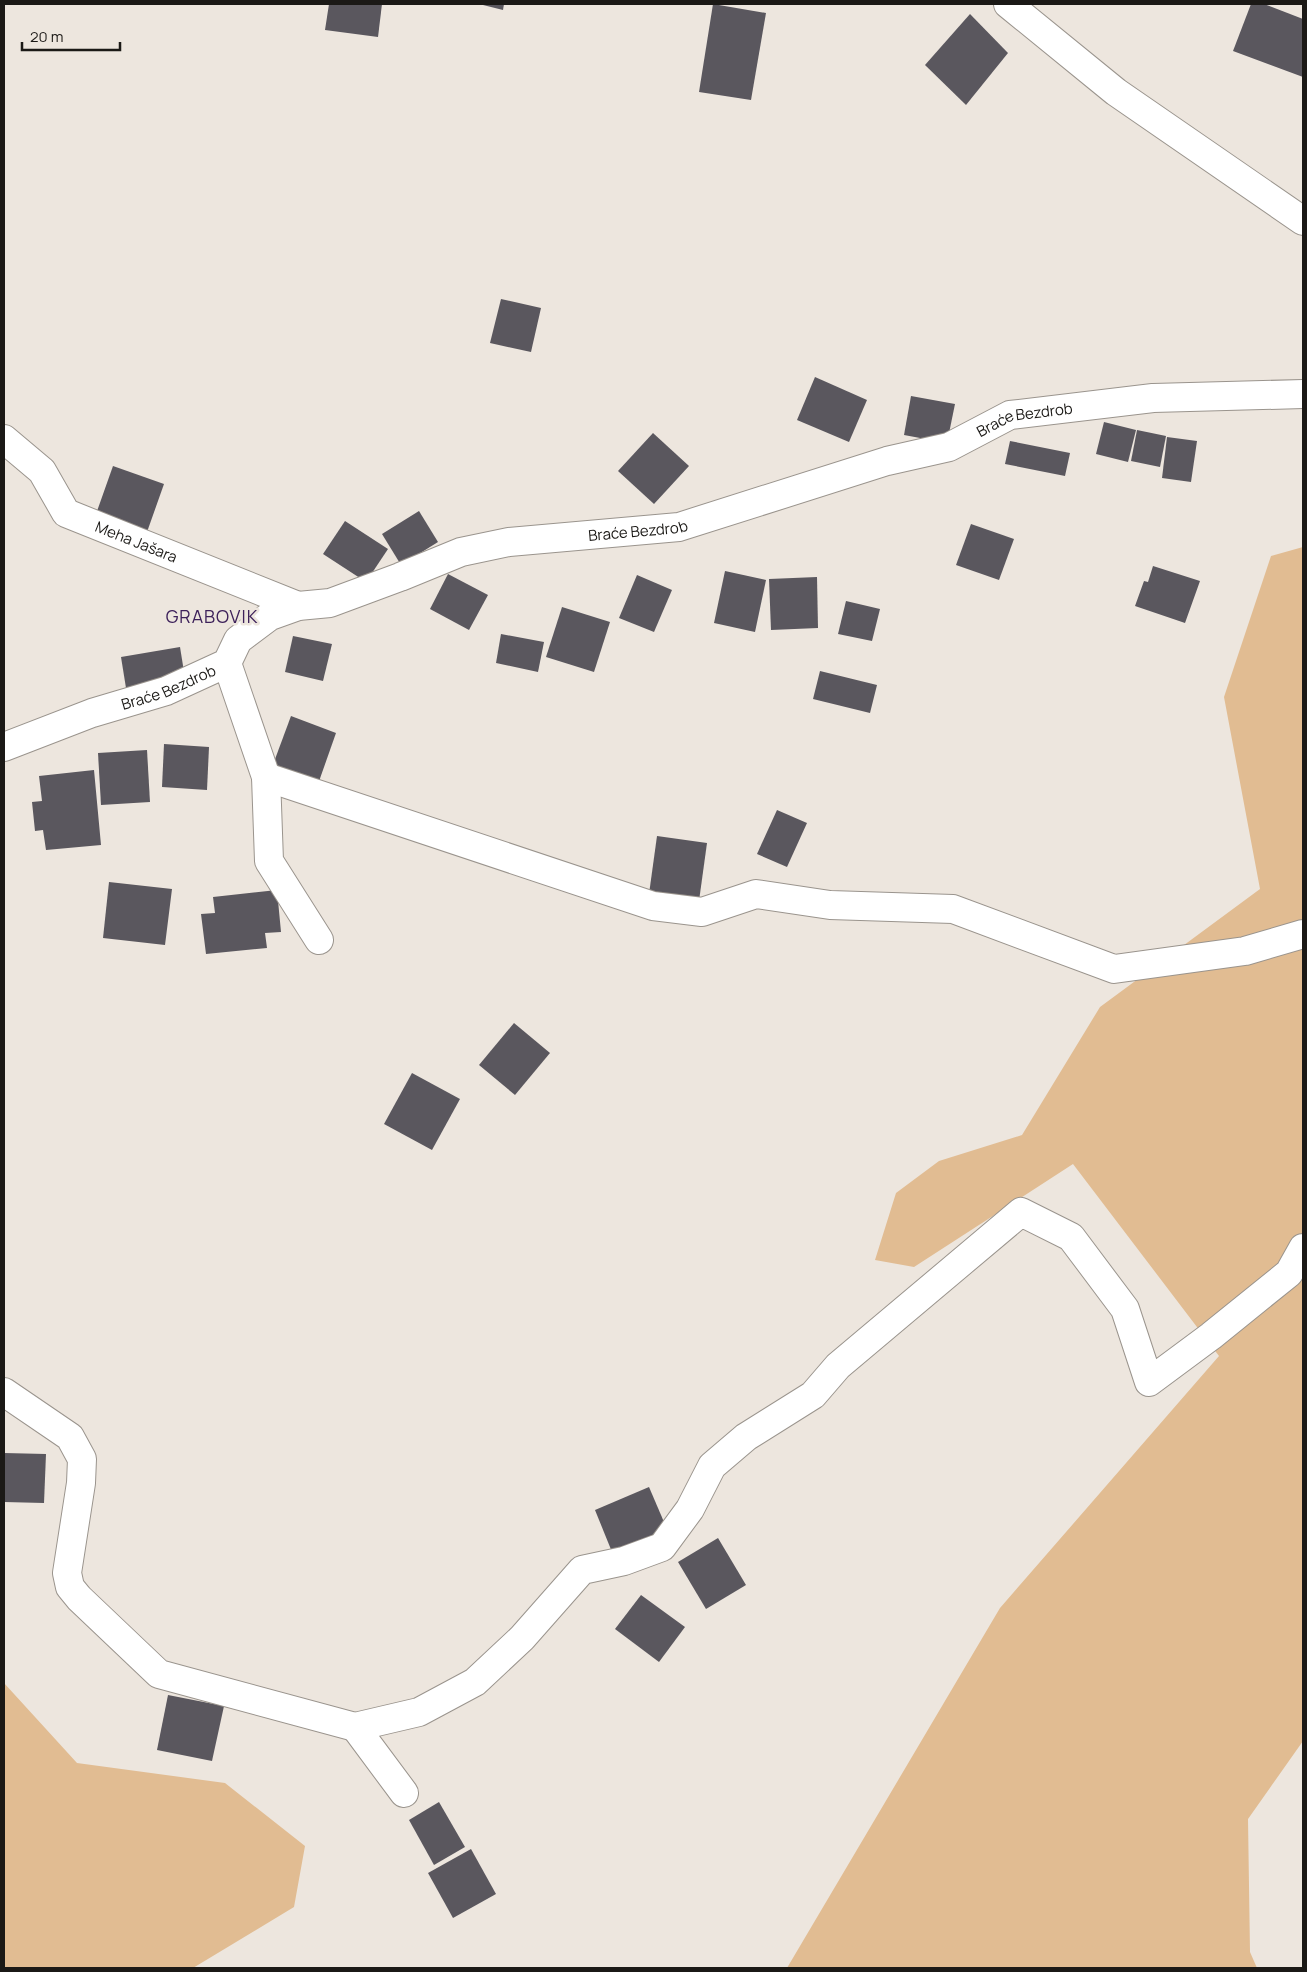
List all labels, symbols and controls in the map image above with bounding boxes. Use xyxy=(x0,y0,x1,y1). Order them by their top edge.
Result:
scale bar xyxy=(22,20,120,52)
text: 20 m xyxy=(30,26,63,47)
street label: Braće Bezdrob xyxy=(972,397,1074,441)
street label: Braće Bezdrob xyxy=(587,514,690,545)
street label: Meha Jašara xyxy=(92,515,181,567)
district label: GRABOVIK xyxy=(166,604,258,628)
street label: Braće Bezdrob xyxy=(119,659,219,714)

